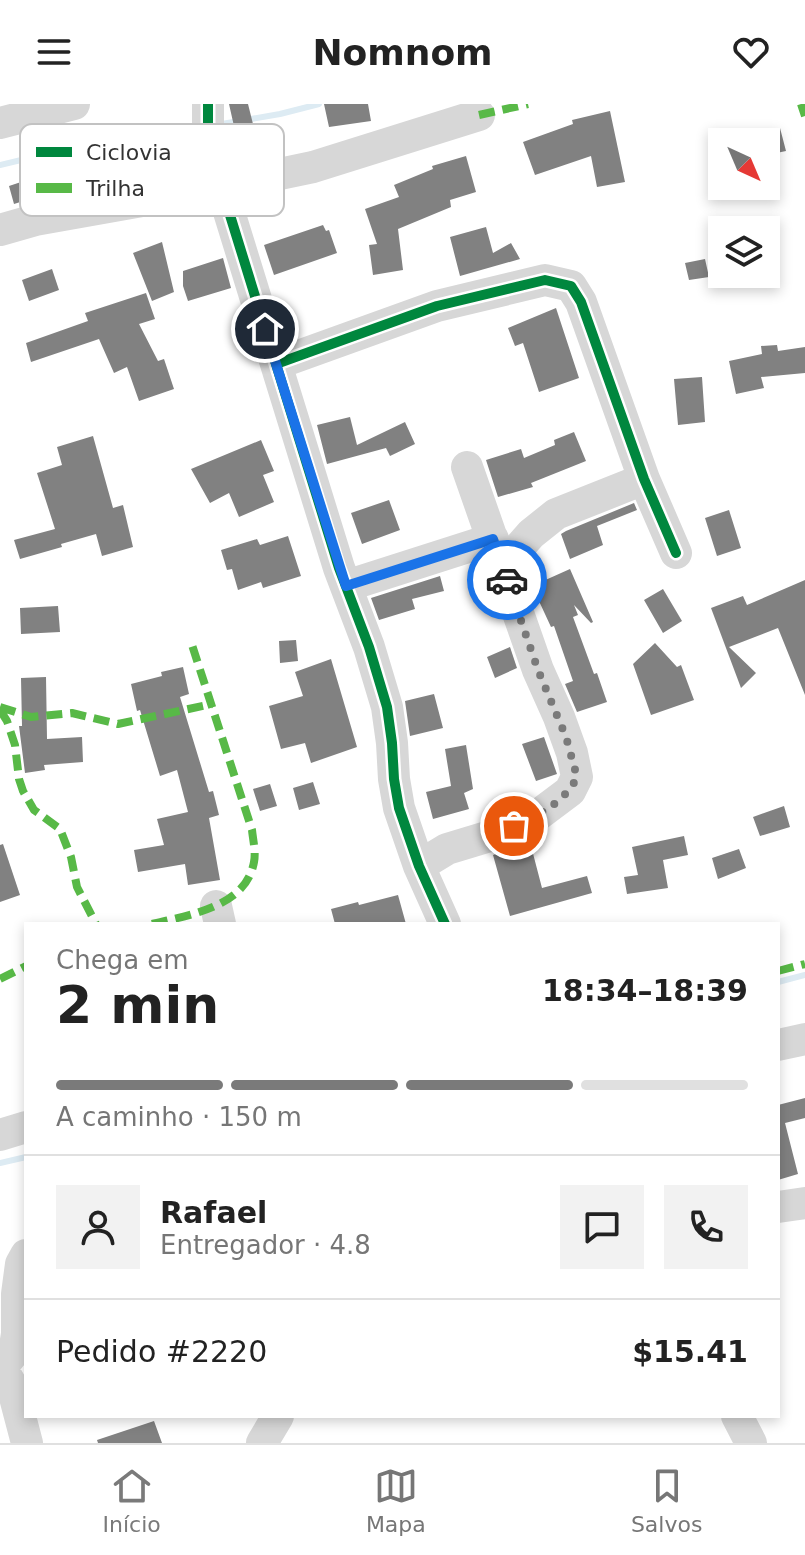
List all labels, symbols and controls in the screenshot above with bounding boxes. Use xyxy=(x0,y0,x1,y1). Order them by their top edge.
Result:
icon: menu xyxy=(32,30,76,74)
icon: heart xyxy=(729,30,773,74)
text: Nomnom xyxy=(312,32,493,73)
legend xyxy=(20,124,284,216)
north arrow xyxy=(708,128,780,200)
map controls xyxy=(708,128,780,288)
text: Ciclovia xyxy=(86,140,172,165)
text: Trilha xyxy=(85,176,145,201)
button: layers xyxy=(708,216,780,288)
pin xyxy=(231,295,299,363)
icon: home xyxy=(243,307,287,351)
courier xyxy=(467,540,547,620)
icon: car xyxy=(485,558,529,602)
pin xyxy=(480,792,548,860)
icon: bag xyxy=(492,804,536,848)
text: Chega em xyxy=(56,945,189,975)
text: 18:34–18:39 xyxy=(542,973,748,1008)
text: 2 min xyxy=(56,975,219,1035)
text: A caminho · 150 m xyxy=(56,1102,302,1132)
button: person xyxy=(56,1185,140,1269)
button: chat xyxy=(560,1185,644,1269)
button: phone xyxy=(664,1185,748,1269)
text: Rafael xyxy=(160,1195,267,1230)
text: Entregador · 4.8 xyxy=(160,1230,371,1260)
text: Pedido #2220 xyxy=(56,1334,267,1369)
text: $15.41 xyxy=(632,1334,748,1369)
tab: Início xyxy=(103,1464,161,1537)
tab: Mapa xyxy=(366,1464,426,1537)
tab: Salvos xyxy=(631,1464,702,1537)

